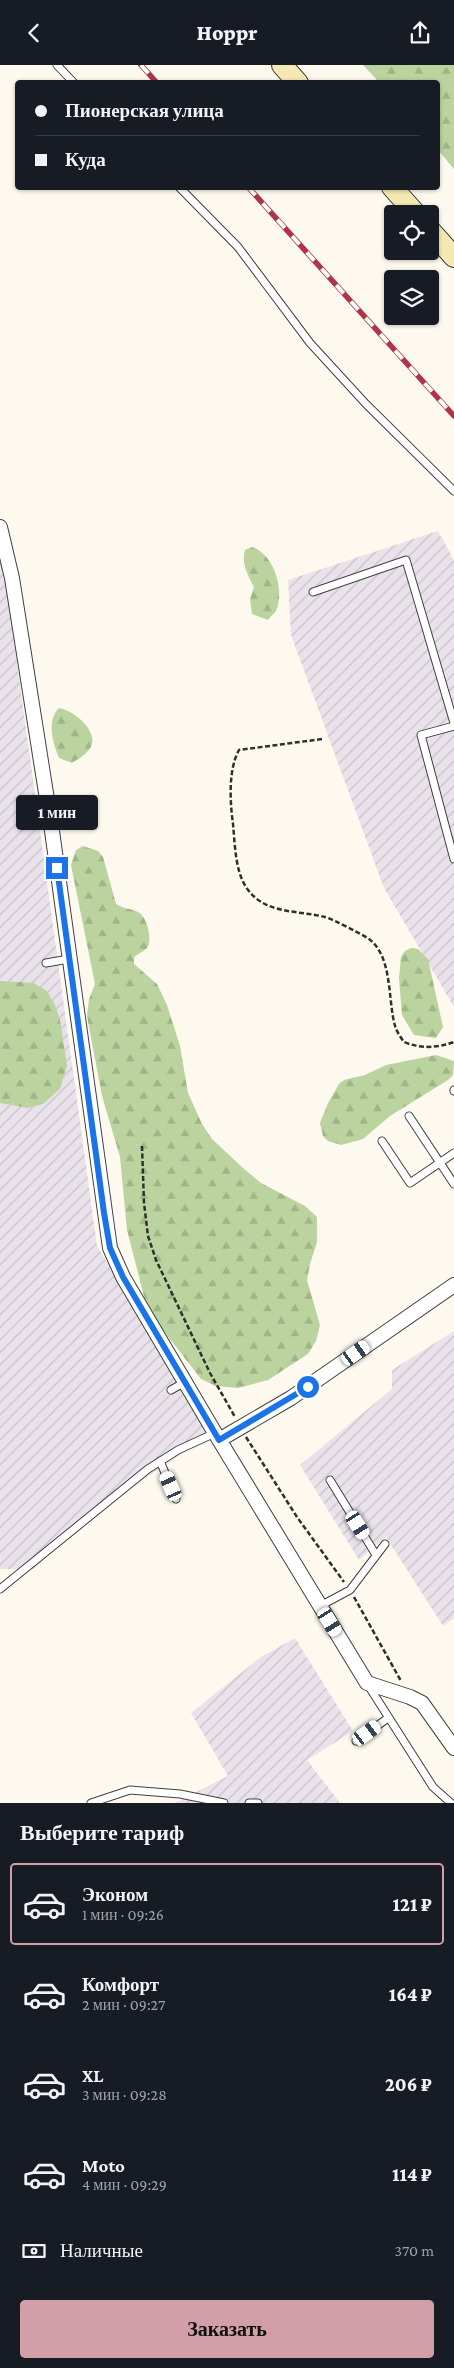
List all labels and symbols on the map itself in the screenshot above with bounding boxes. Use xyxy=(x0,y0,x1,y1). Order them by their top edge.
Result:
callout: 1 мин xyxy=(16,795,98,831)
route end xyxy=(46,857,68,879)
car xyxy=(339,1338,372,1368)
route start xyxy=(297,1376,319,1398)
car xyxy=(158,1469,183,1503)
car xyxy=(343,1508,372,1542)
car xyxy=(315,1605,344,1639)
car xyxy=(350,1718,383,1748)

